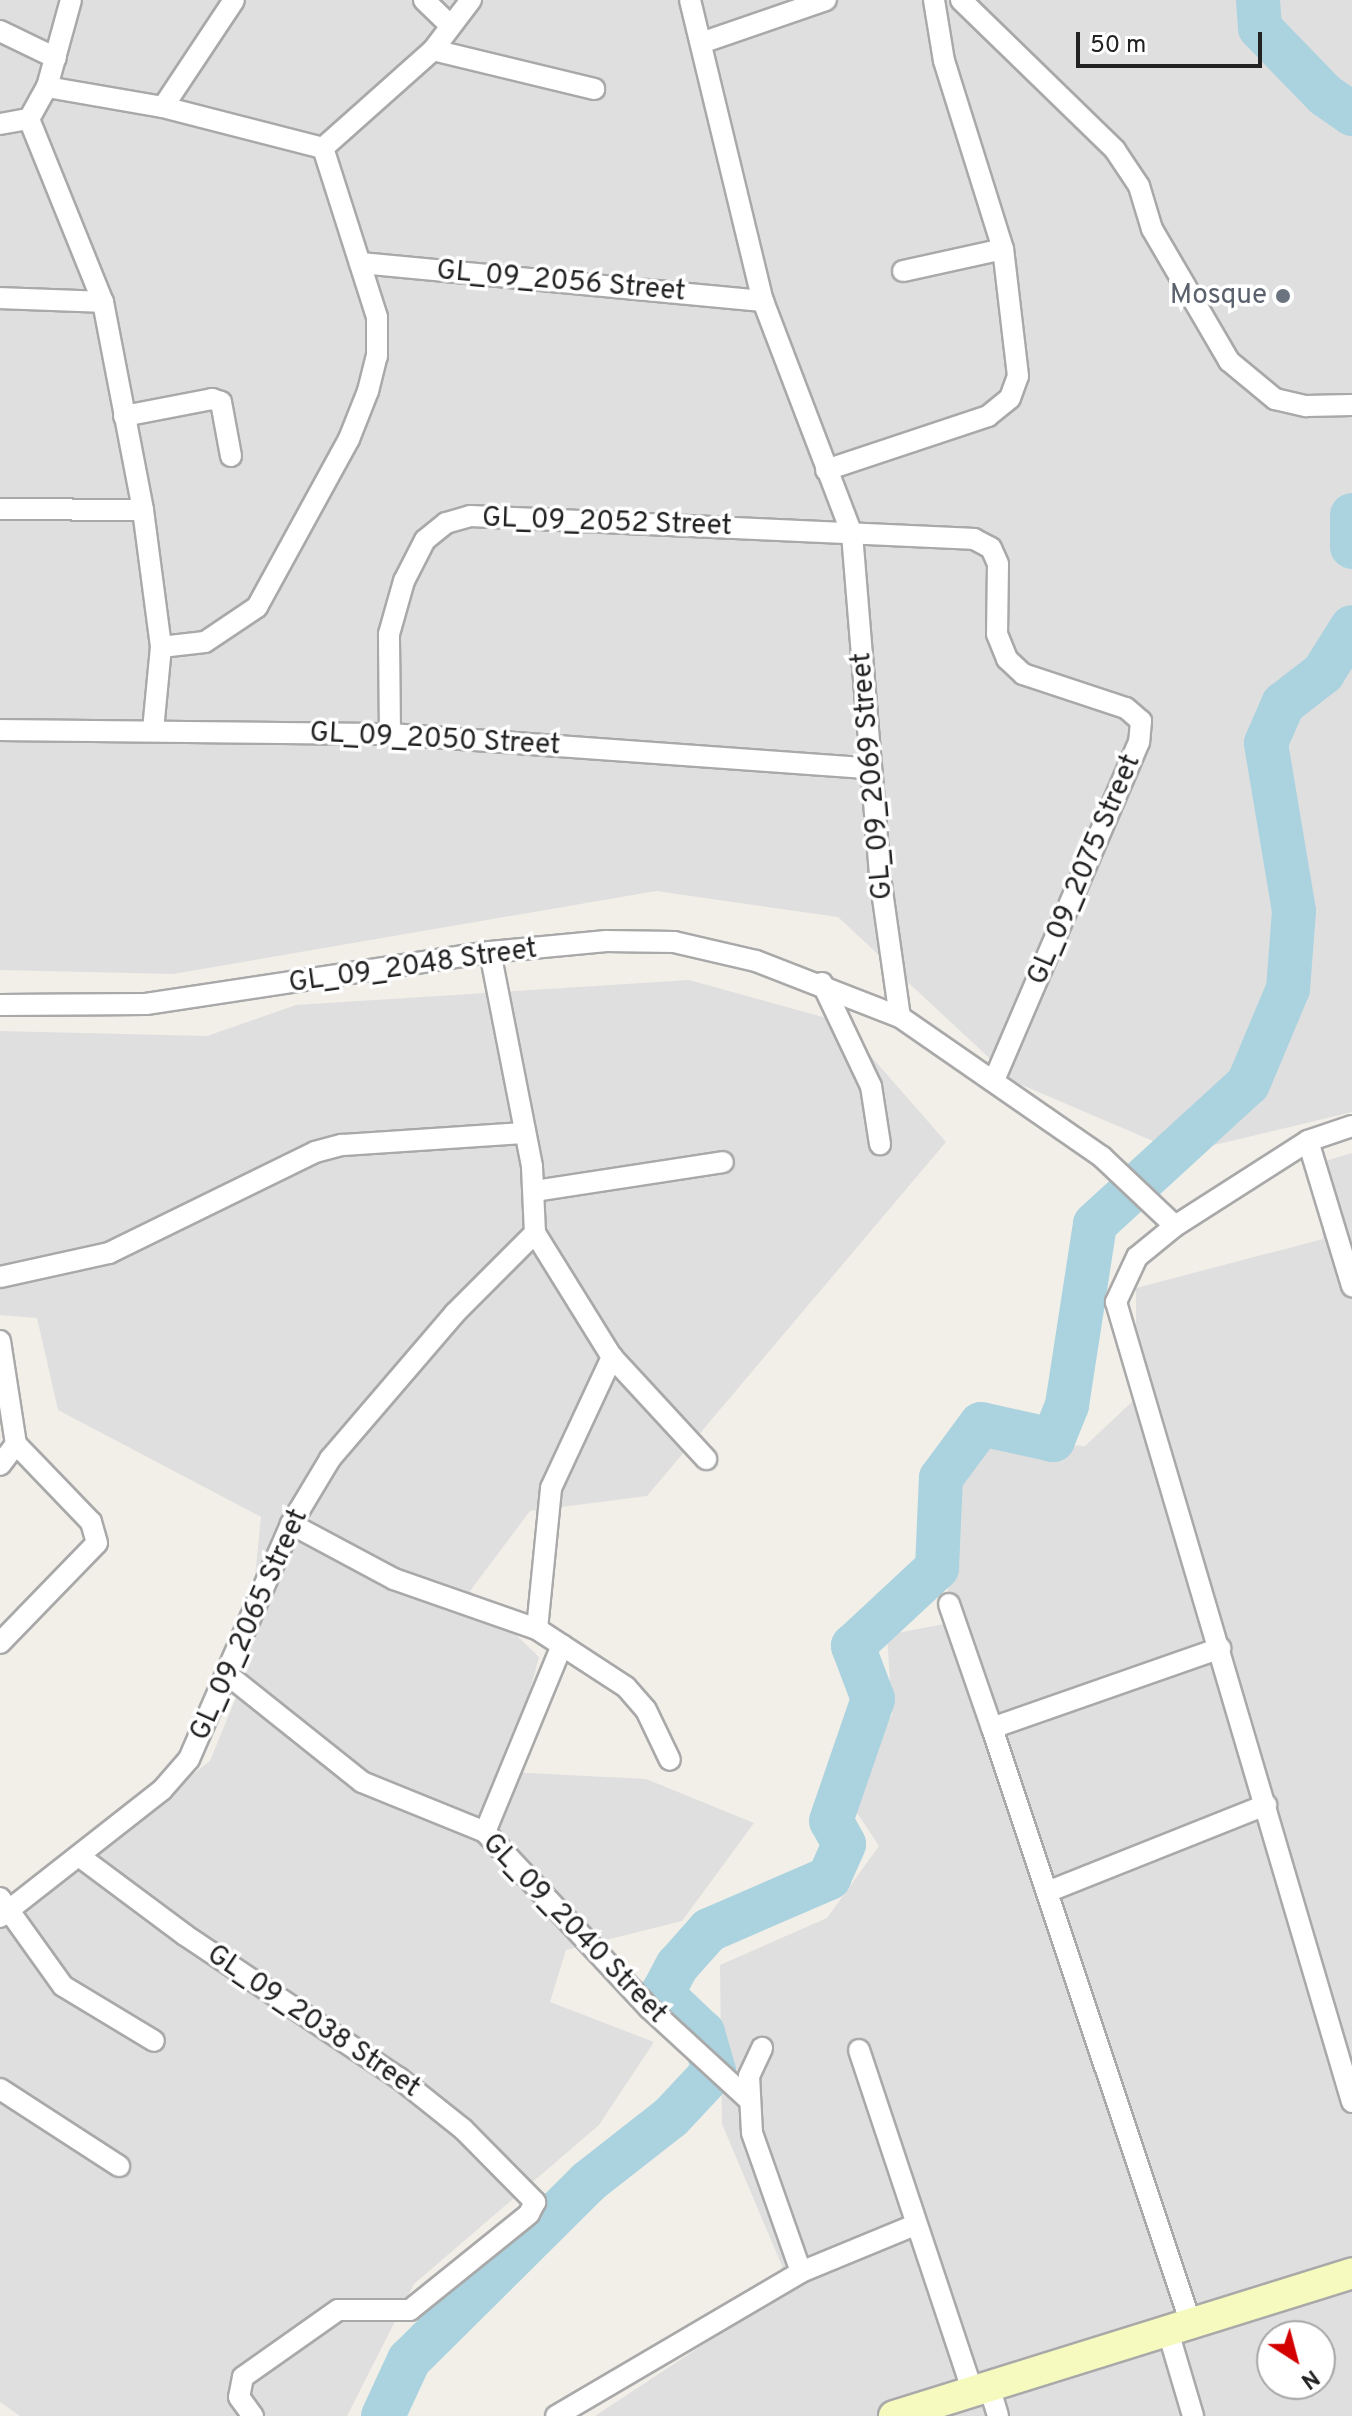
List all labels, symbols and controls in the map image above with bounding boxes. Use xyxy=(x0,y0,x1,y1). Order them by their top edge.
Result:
scale bar xyxy=(1080,16,1266,66)
text: 50 m xyxy=(1090,31,1146,61)
street label: GL_09_2056 Street xyxy=(435,254,687,310)
place label: Mosque xyxy=(1170,279,1267,313)
marker: Mosque xyxy=(1274,287,1292,305)
street label: GL_09_2052 Street xyxy=(481,502,733,544)
street label: GL_09_2069 Street xyxy=(845,651,901,901)
street label: GL_09_2050 Street xyxy=(309,717,561,763)
street label: GL_09_2075 Street xyxy=(1021,750,1149,990)
street label: GL_09_2048 Street xyxy=(287,933,539,1001)
street label: GL_09_2065 Street xyxy=(184,1504,316,1746)
street label: GL_09_2040 Street xyxy=(475,1827,673,2031)
street label: GL_09_2038 Street xyxy=(200,1938,426,2106)
north arrow xyxy=(1256,2320,1336,2400)
text: N xyxy=(1295,2363,1324,2394)

